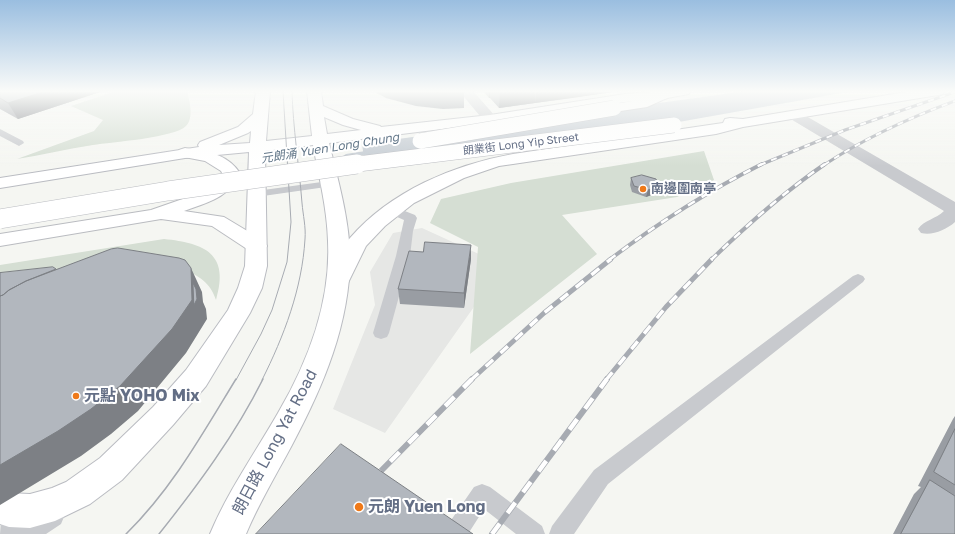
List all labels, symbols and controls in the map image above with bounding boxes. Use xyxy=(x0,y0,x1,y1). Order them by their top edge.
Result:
water label: 元朗涌 Yuen Long Chung xyxy=(260,130,400,166)
street label: 朗業街 Long Yip Street xyxy=(462,130,580,158)
place label: 南邊圍南亭 xyxy=(651,181,716,197)
marker: 南邊圍南亭 xyxy=(638,184,648,194)
street label: 朗日路 Long Yat Road xyxy=(229,366,321,518)
place label: 元點 YOHO Mix xyxy=(84,386,200,406)
marker: 元點 YOHO Mix xyxy=(71,391,81,401)
place label: 元朗 Yuen Long xyxy=(368,497,485,517)
marker: 元朗 Yuen Long xyxy=(353,501,365,513)

